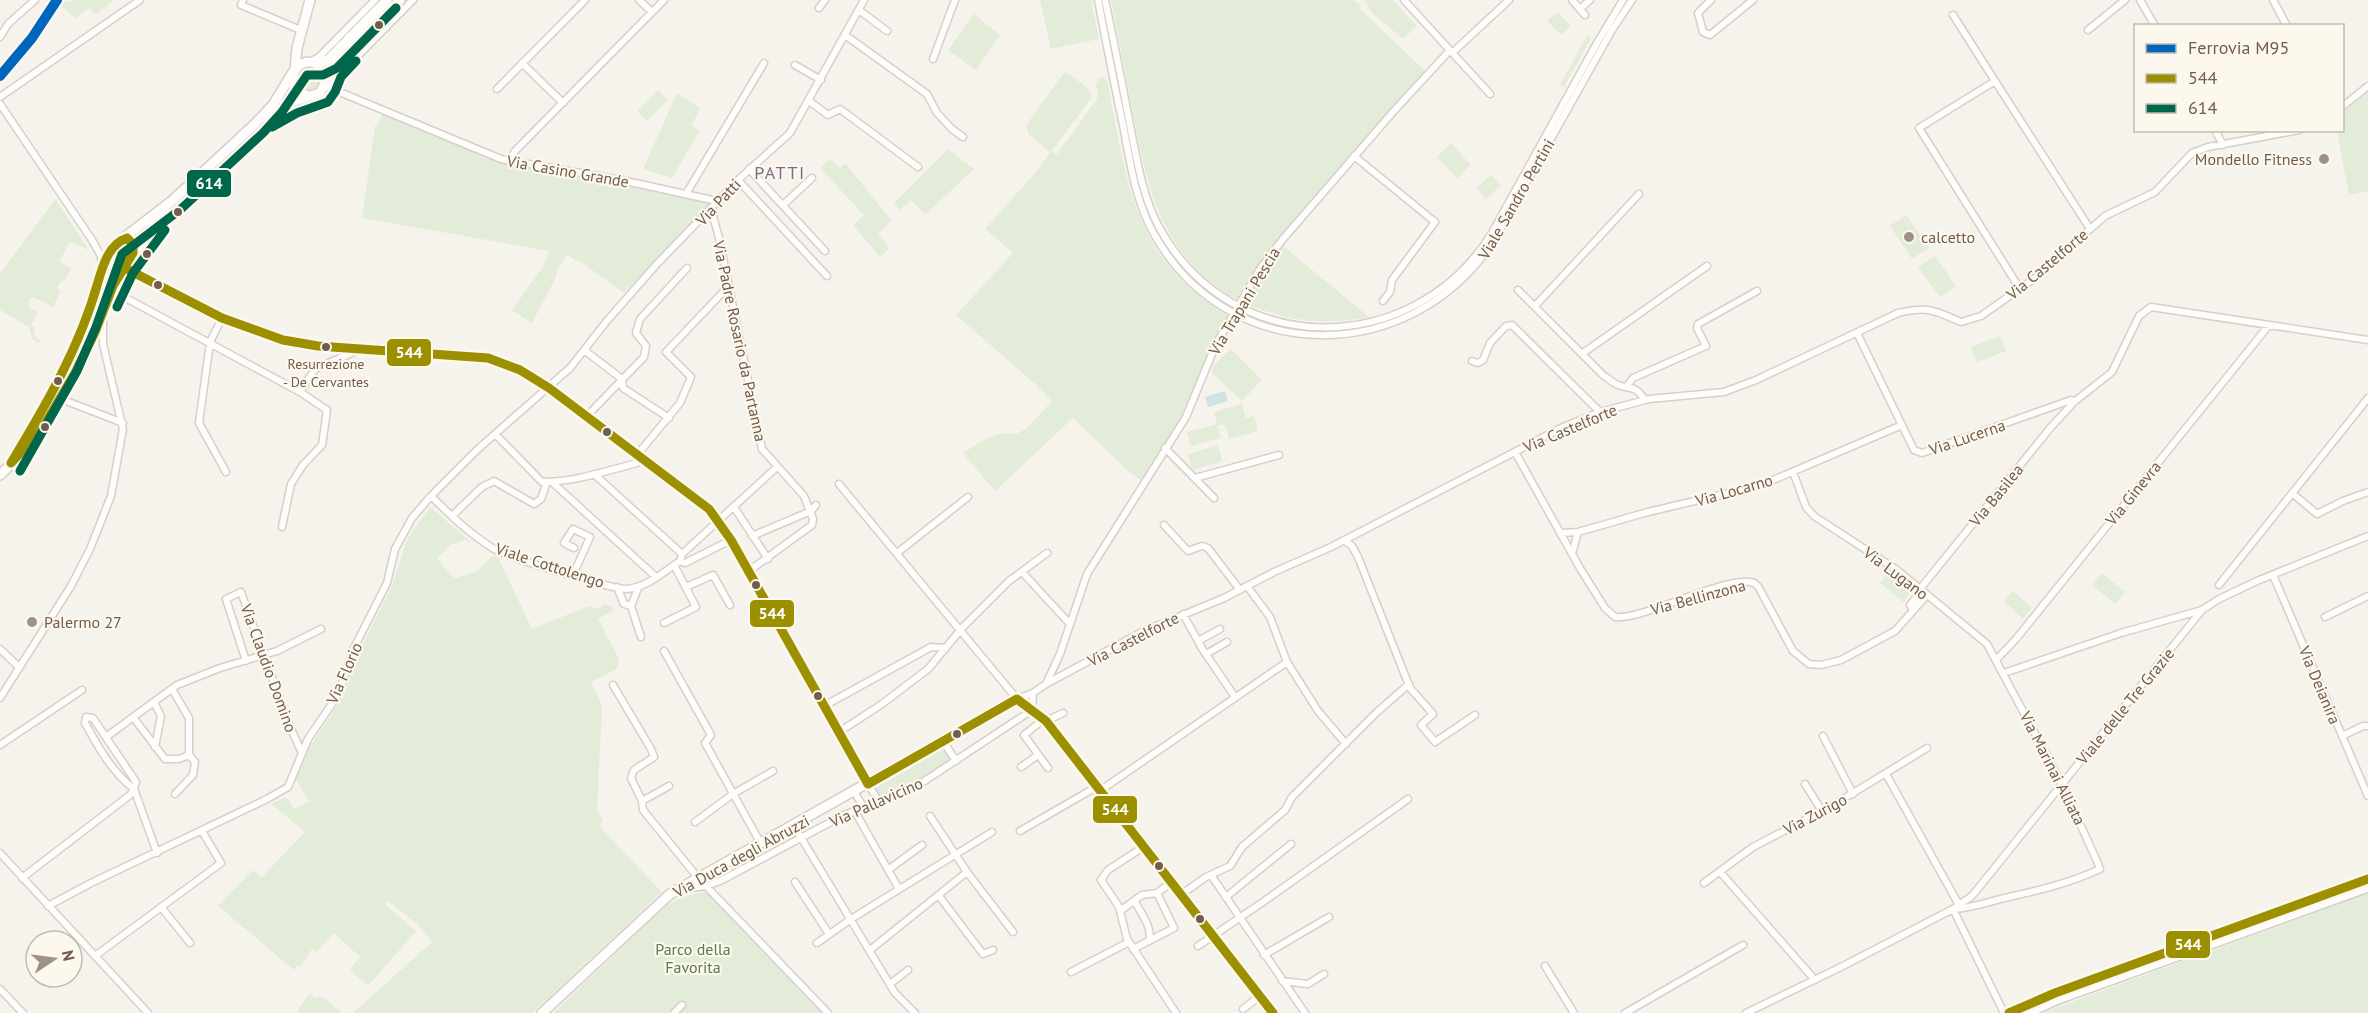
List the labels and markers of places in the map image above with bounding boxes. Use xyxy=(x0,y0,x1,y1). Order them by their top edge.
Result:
unlabelled marker xyxy=(373,19,385,31)
place label: Mondello Fitness xyxy=(2195,149,2312,169)
marker: Mondello Fitness xyxy=(2317,152,2331,166)
unlabelled marker xyxy=(172,206,184,218)
place label: calcetto xyxy=(1921,227,1975,247)
marker: calcetto xyxy=(1902,230,1916,244)
unlabelled marker xyxy=(141,248,153,260)
unlabelled marker xyxy=(152,279,164,291)
marker: Resurrezione - De Cervantes xyxy=(320,341,332,353)
place label: Resurrezione - De Cervantes xyxy=(283,355,369,391)
unlabelled marker xyxy=(52,375,64,387)
unlabelled marker xyxy=(39,421,51,433)
unlabelled marker xyxy=(601,426,613,438)
unlabelled marker xyxy=(750,579,762,591)
place label: Palermo 27 xyxy=(44,612,122,632)
marker: Palermo 27 xyxy=(25,615,39,629)
unlabelled marker xyxy=(812,690,824,702)
unlabelled marker xyxy=(951,728,963,740)
unlabelled marker xyxy=(1153,860,1165,872)
unlabelled marker xyxy=(1194,913,1206,925)

